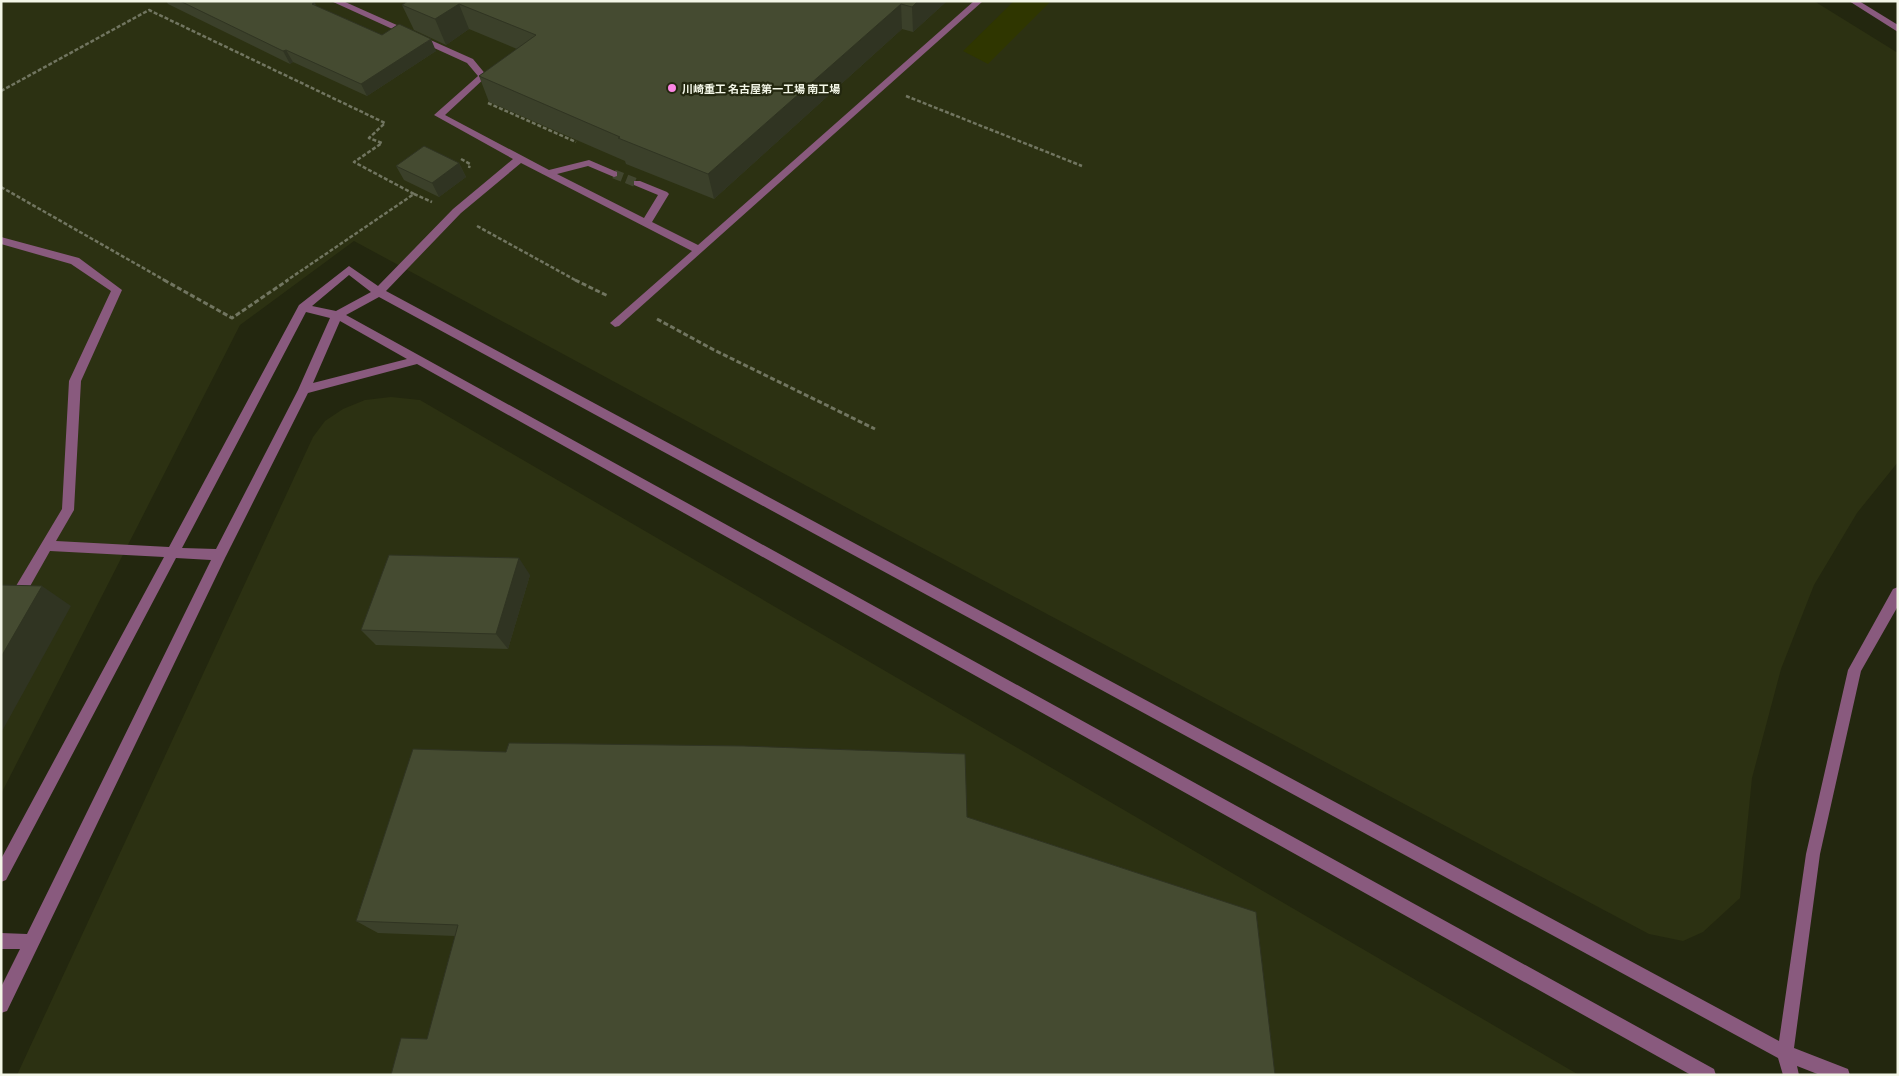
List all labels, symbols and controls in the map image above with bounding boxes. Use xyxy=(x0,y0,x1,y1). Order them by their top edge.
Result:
marker: 川崎重工 名古屋第一工場 南工場 xyxy=(666,82,678,94)
place label: 川崎重工 名古屋第一工場 南工場 xyxy=(682,82,840,95)

